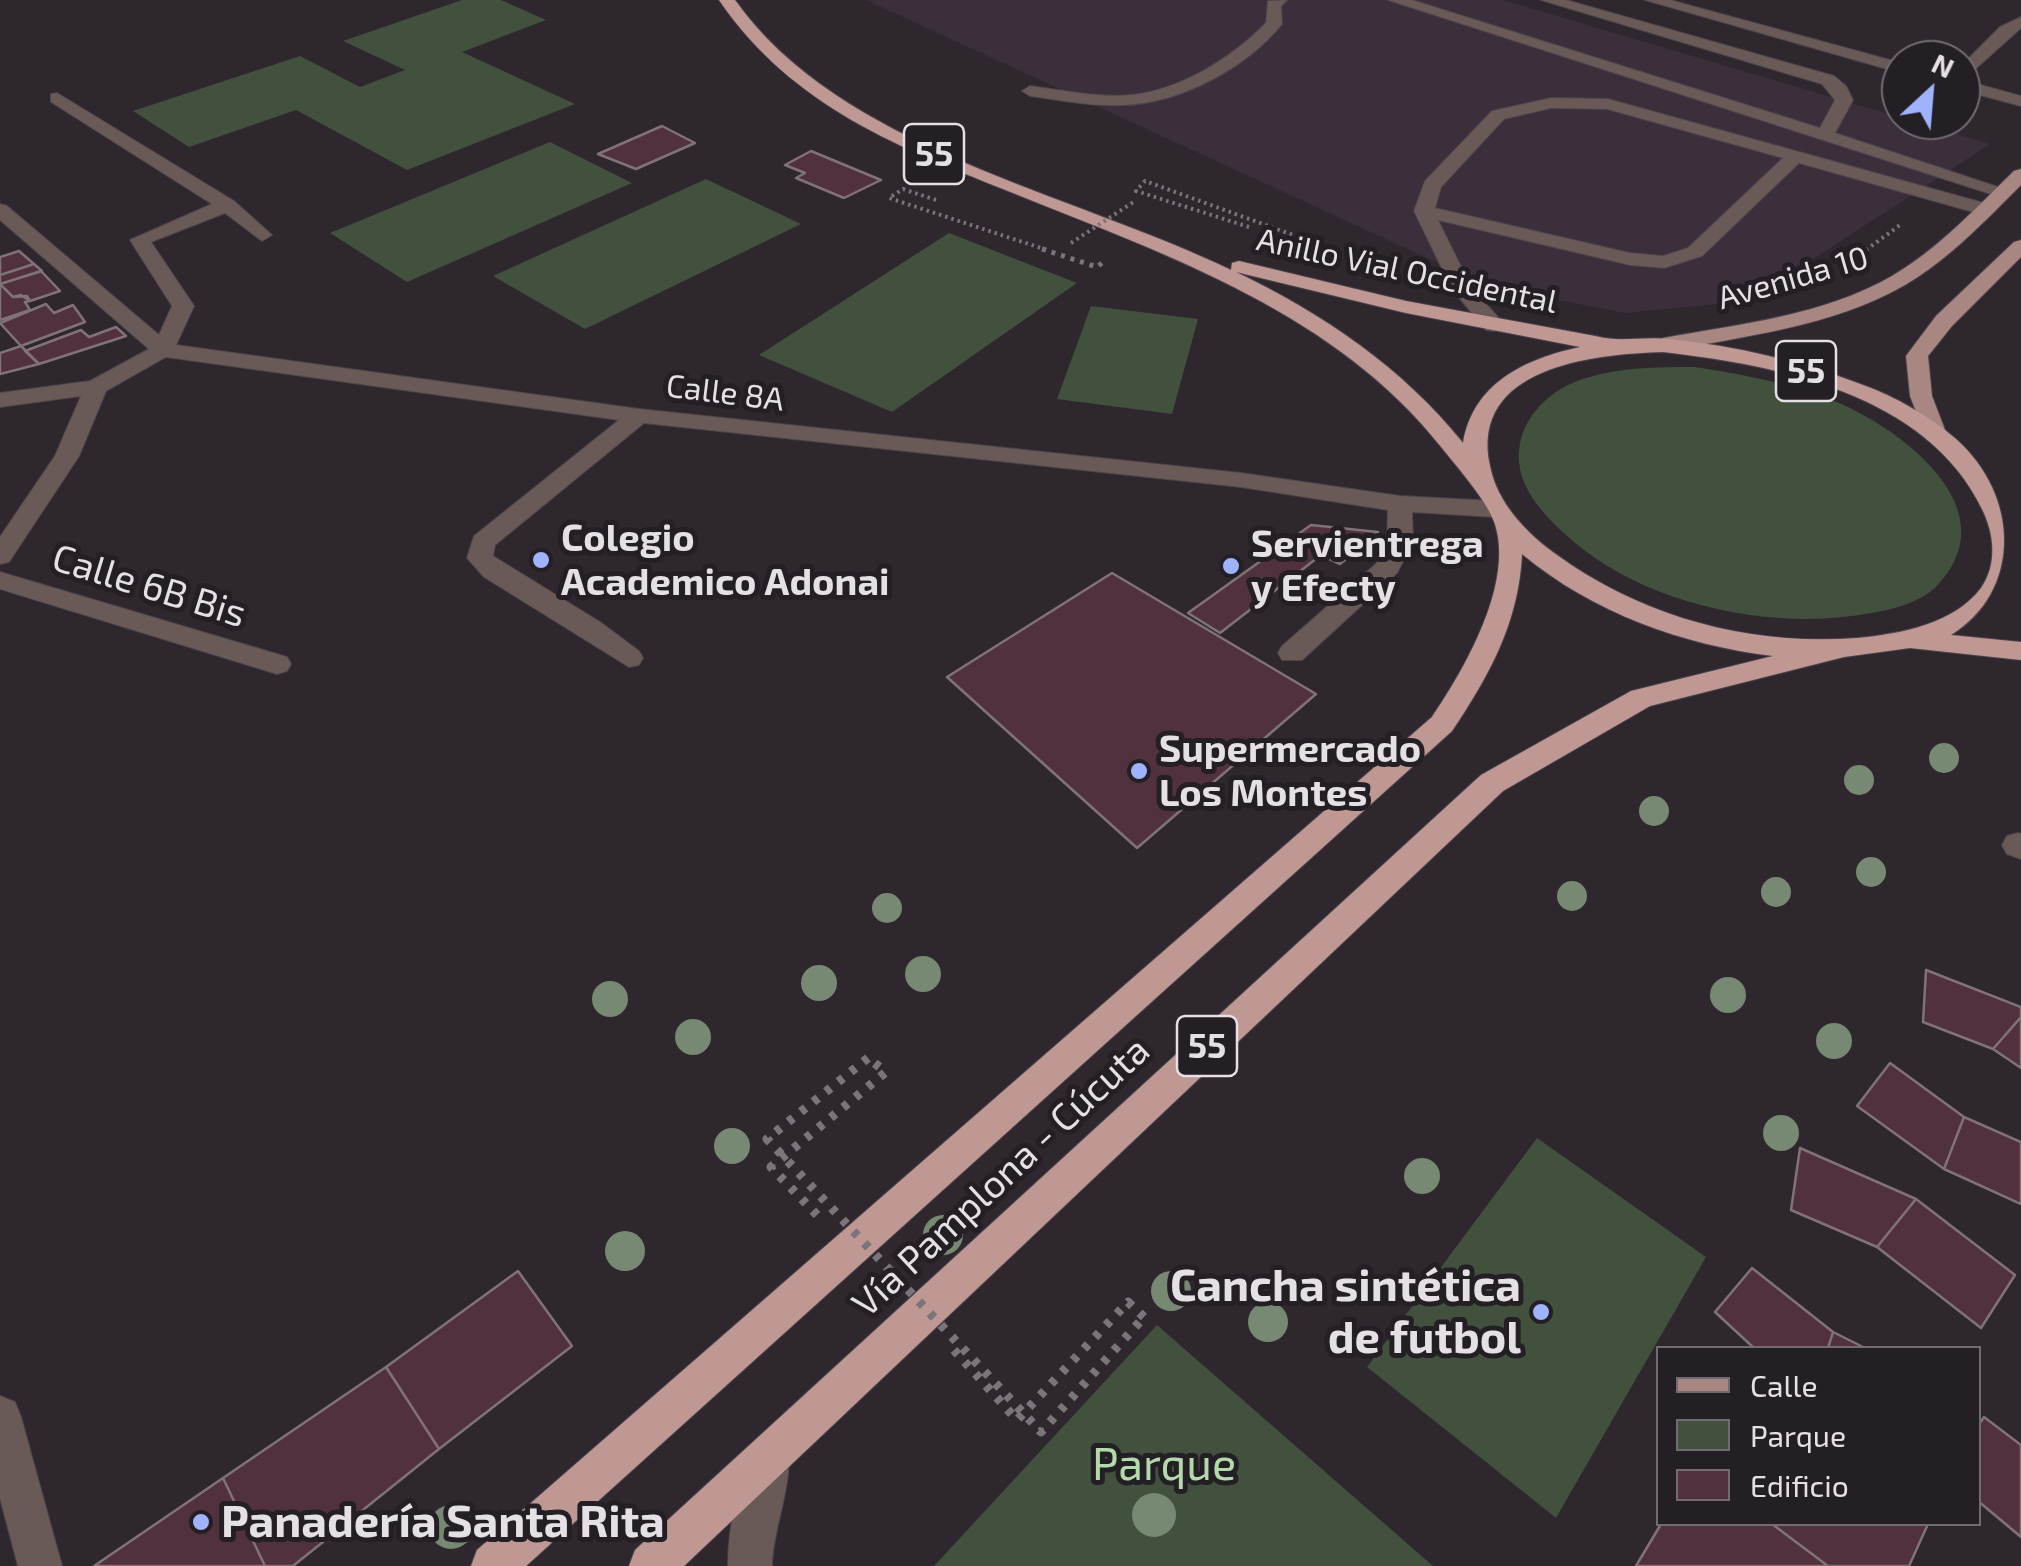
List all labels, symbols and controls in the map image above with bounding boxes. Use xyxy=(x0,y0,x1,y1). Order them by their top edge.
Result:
north arrow xyxy=(1881,40,1981,140)
text: N xyxy=(1927,45,1960,85)
road number: 55 xyxy=(904,124,964,184)
street label: Anillo Vial Occidental xyxy=(1253,220,1561,322)
street label: Avenida 10 xyxy=(1713,238,1873,318)
road number: 55 xyxy=(1776,341,1836,401)
street label: Calle 8A xyxy=(664,367,786,419)
place label: Colegio Academico Adonai xyxy=(561,515,890,604)
place label: Servientrega y Efecty xyxy=(1251,521,1484,610)
street label: Calle 6B Bis xyxy=(47,535,251,637)
marker: Colegio Academico Adonai xyxy=(530,549,552,571)
marker: Servientrega y Efecty xyxy=(1220,555,1242,577)
place label: Supermercado Los Montes xyxy=(1159,726,1421,816)
marker: Supermercado Los Montes xyxy=(1128,760,1150,782)
road number: 55 xyxy=(1177,1016,1237,1076)
street label: Vía Pamplona - Cúcuta xyxy=(843,1028,1159,1326)
place label: Cancha sintética de futbol xyxy=(1170,1259,1521,1365)
marker: Cancha sintética de futbol xyxy=(1530,1301,1552,1323)
legend xyxy=(1656,1346,1981,1526)
text: Calle xyxy=(1750,1367,1818,1403)
text: Parque xyxy=(1750,1417,1846,1453)
park label: Parque xyxy=(1092,1438,1236,1492)
text: Edificio xyxy=(1750,1467,1849,1503)
place label: Panadería Santa Rita xyxy=(221,1495,665,1549)
marker: Panadería Santa Rita xyxy=(190,1511,212,1533)

